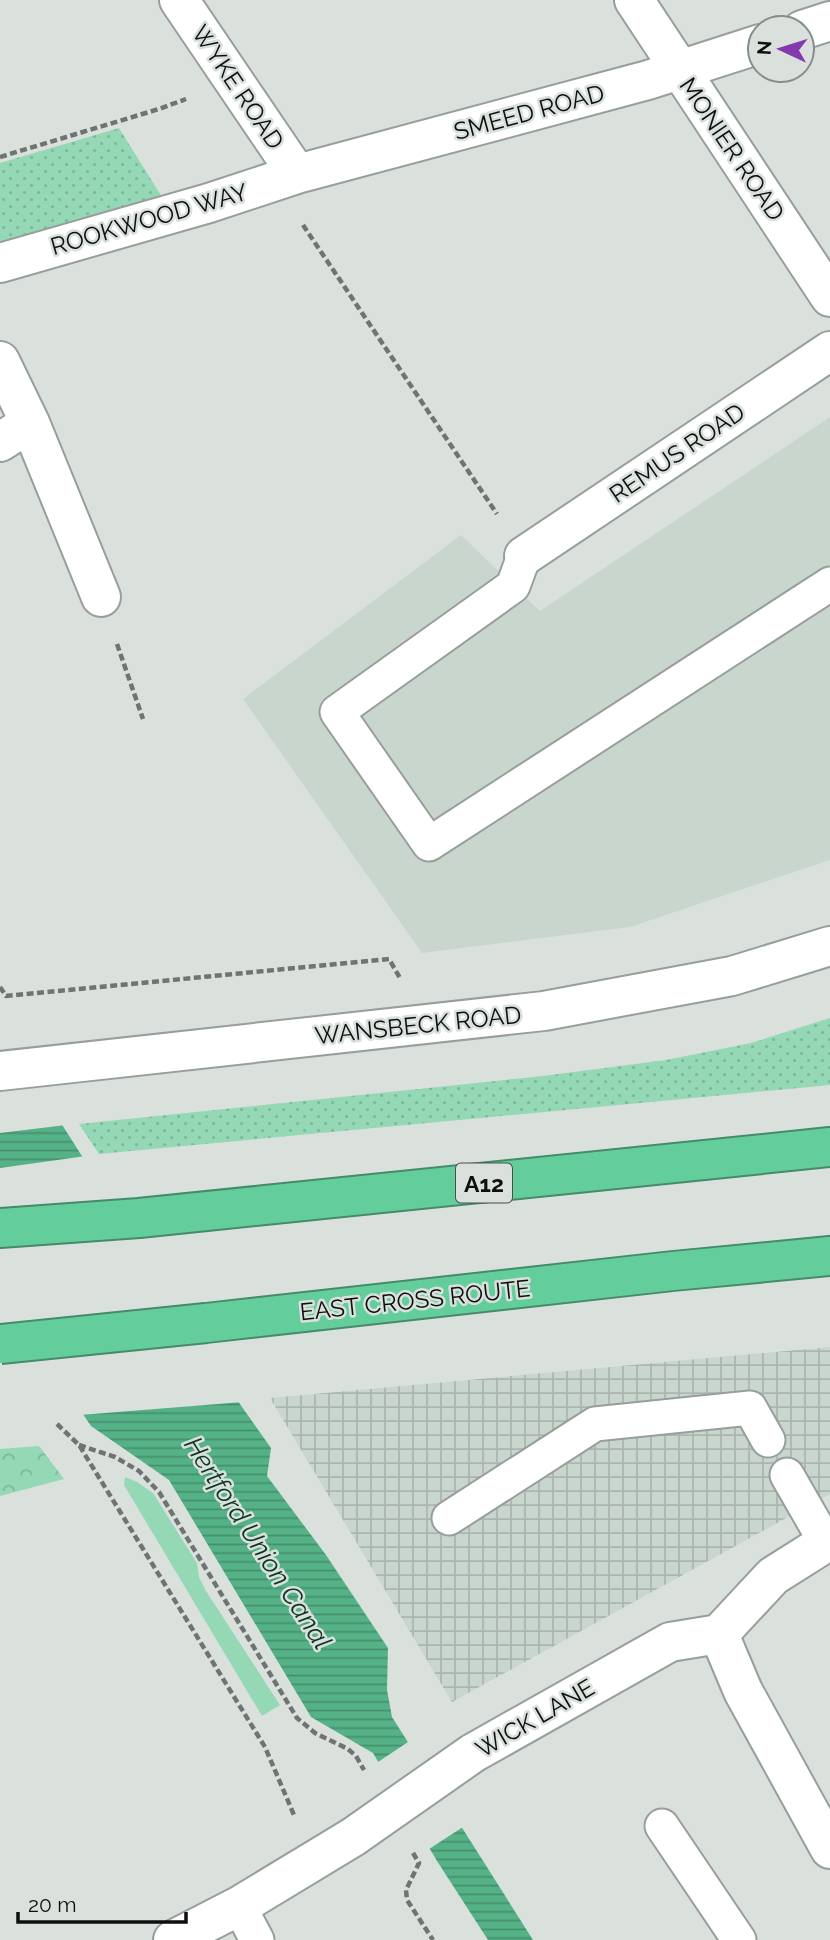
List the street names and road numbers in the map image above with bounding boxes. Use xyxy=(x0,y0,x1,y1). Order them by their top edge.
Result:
street label: WYKE ROAD xyxy=(186,19,290,155)
street label: MONIER ROAD xyxy=(673,72,791,226)
street label: SMEED ROAD xyxy=(451,78,607,146)
street label: ROOKWOOD WAY xyxy=(47,177,251,261)
street label: REMUS ROAD xyxy=(604,397,750,509)
street label: WANSBECK ROAD xyxy=(313,1000,523,1050)
road number: A12 xyxy=(456,1164,512,1202)
street label: EAST CROSS ROUTE xyxy=(298,1273,532,1327)
street label: WICK LANE xyxy=(471,1672,599,1764)

